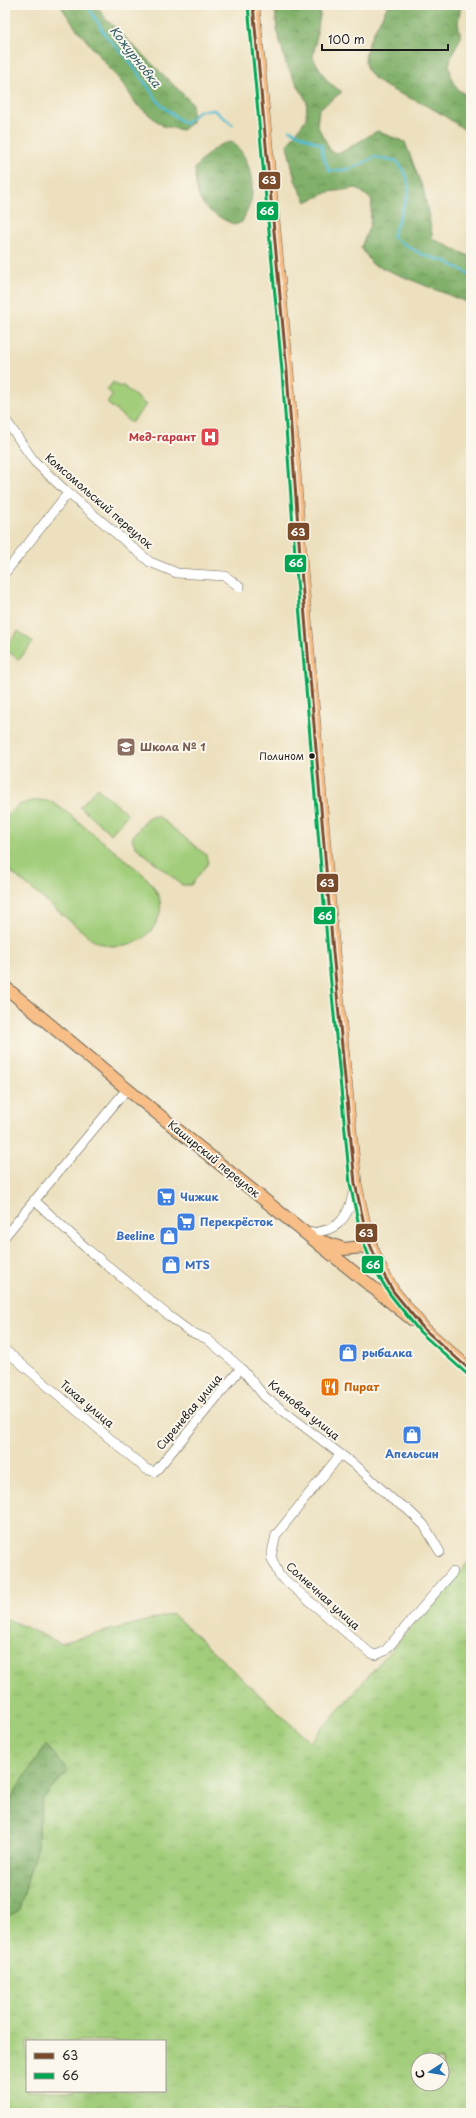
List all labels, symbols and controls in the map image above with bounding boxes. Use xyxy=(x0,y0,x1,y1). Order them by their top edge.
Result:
water label: Кожурновка xyxy=(106,22,166,91)
scale bar xyxy=(322,26,448,52)
text: 100 m xyxy=(328,30,365,48)
line badge: 63 xyxy=(258,171,281,190)
text: 63 xyxy=(262,171,276,188)
line badge: 66 xyxy=(256,201,279,221)
text: 66 xyxy=(260,202,274,219)
hospital icon: Мед-гарант xyxy=(199,426,221,448)
place label: Мед-гарант xyxy=(129,428,196,445)
street label: Комсомольский переулок xyxy=(42,449,157,553)
line badge: 63 xyxy=(287,522,310,541)
text: 63 xyxy=(291,523,305,540)
line badge: 66 xyxy=(284,554,307,573)
text: 66 xyxy=(289,554,303,571)
school or university icon: Школа № 1 xyxy=(115,736,137,758)
place label: Школа № 1 xyxy=(140,738,205,755)
place label: Полином xyxy=(259,748,304,763)
marker: Полином xyxy=(307,751,317,761)
line badge: 63 xyxy=(316,873,339,893)
text: 63 xyxy=(320,874,334,891)
line badge: 66 xyxy=(313,906,336,925)
text: 66 xyxy=(318,907,332,924)
street label: Каширский переулок xyxy=(165,1116,264,1202)
supermarket icon: Чижик xyxy=(155,1186,177,1208)
place label: Чижик xyxy=(180,1188,219,1205)
supermarket icon: Перекрёсток xyxy=(175,1211,197,1233)
place label: Перекрёсток xyxy=(200,1213,274,1230)
line badge: 63 xyxy=(355,1223,378,1243)
text: 63 xyxy=(359,1224,373,1241)
shop icon: Beeline xyxy=(158,1225,180,1247)
place label: Beeline xyxy=(116,1227,156,1244)
shop icon: MTS xyxy=(160,1254,182,1276)
line badge: 66 xyxy=(361,1255,384,1274)
place label: MTS xyxy=(185,1256,210,1273)
text: 66 xyxy=(366,1256,380,1273)
shop icon: рыбалка xyxy=(337,1342,359,1364)
place label: рыбалка xyxy=(362,1344,413,1361)
street label: Сиреневая улица xyxy=(152,1370,226,1453)
street label: Кленовая улица xyxy=(265,1375,344,1444)
street label: Тихая улица xyxy=(57,1376,118,1431)
restaurant icon: Пират xyxy=(319,1376,341,1398)
place label: Пират xyxy=(344,1378,379,1395)
shop icon: Апельсин xyxy=(401,1424,423,1446)
place label: Апельсин xyxy=(385,1445,439,1462)
street label: Солнечная улица xyxy=(282,1558,364,1634)
legend xyxy=(26,2040,166,2092)
text: 63 xyxy=(62,2046,78,2064)
north arrow xyxy=(410,2052,450,2092)
text: 66 xyxy=(62,2066,79,2084)
text: С xyxy=(411,2068,429,2080)

